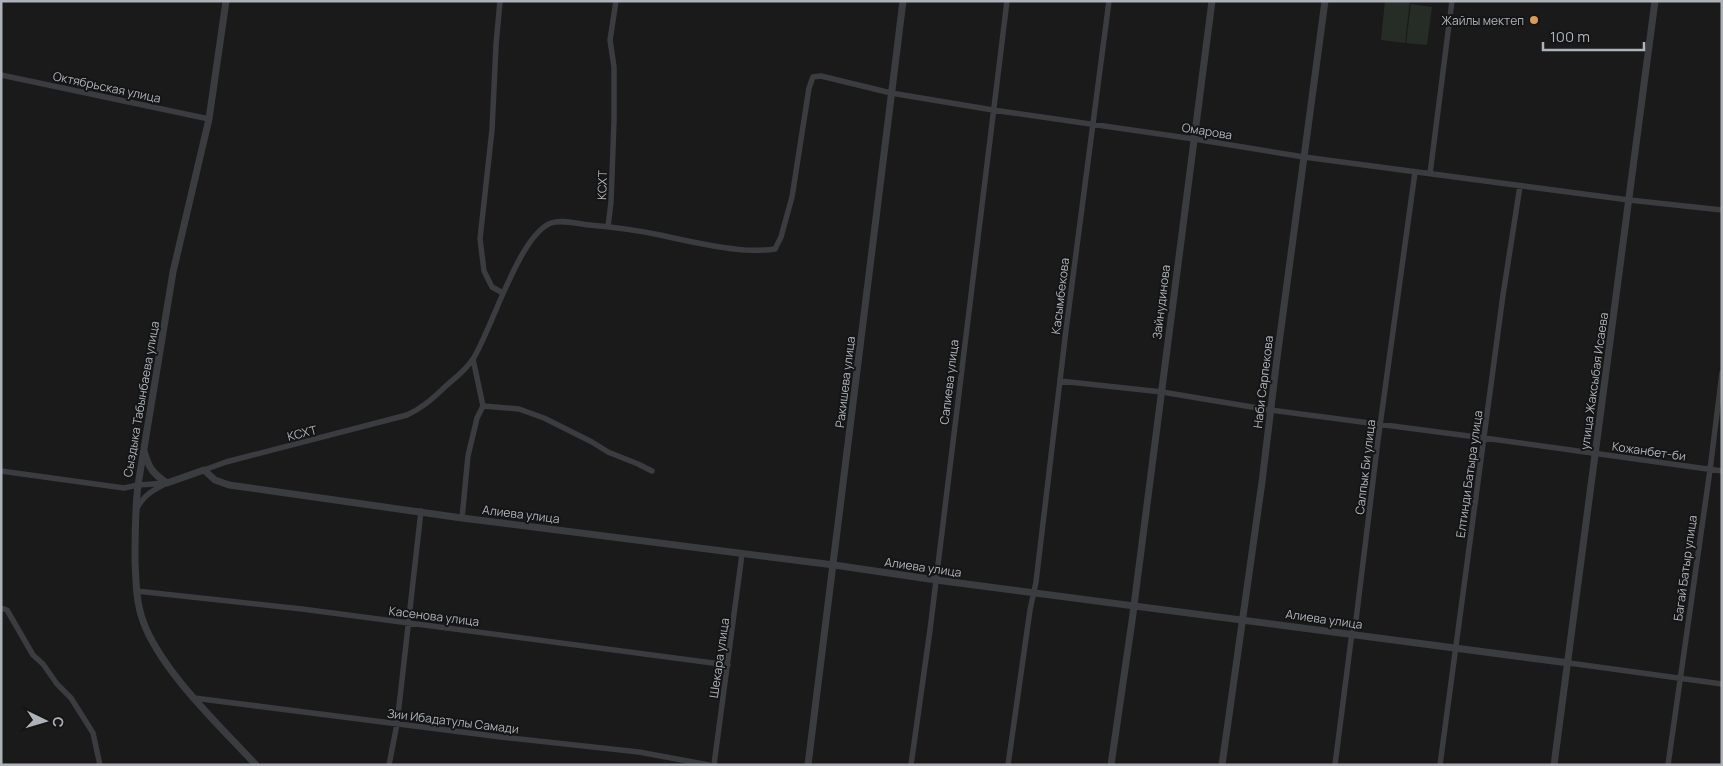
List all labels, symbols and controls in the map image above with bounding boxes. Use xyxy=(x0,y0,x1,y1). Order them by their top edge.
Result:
place label: Жайлы мектеп xyxy=(1441,12,1524,29)
marker: Жайлы мектеп xyxy=(1528,14,1540,26)
scale bar xyxy=(1543,20,1644,52)
text: 100 m xyxy=(1550,26,1590,47)
street label: Октябрьская улица xyxy=(52,67,162,107)
street label: Омарова xyxy=(1181,119,1233,143)
street label: КСХТ xyxy=(593,169,611,200)
street label: Касымбекова xyxy=(1047,257,1073,335)
street label: Зайнудинова xyxy=(1148,264,1174,340)
street label: улица Жаксыбая Исаева xyxy=(1576,311,1612,451)
street label: Сыздыка Табынбаева улица xyxy=(119,320,163,478)
street label: Ракишева улица xyxy=(831,335,859,429)
street label: Наби Сарпекова xyxy=(1249,335,1277,429)
street label: Сапиева улица xyxy=(935,339,963,425)
street label: Елтинди Батыра улица xyxy=(1452,409,1486,539)
street label: Салпык Би улица xyxy=(1351,418,1379,516)
street label: КСХТ xyxy=(285,421,319,445)
street label: Кожанбет-би xyxy=(1611,437,1687,465)
street label: Алиева улица xyxy=(481,501,561,527)
street label: Багай Батыр улица xyxy=(1669,514,1701,622)
street label: Алиева улица xyxy=(883,553,963,581)
street label: Касенова улица xyxy=(388,602,480,630)
street label: Алиева улица xyxy=(1284,605,1364,633)
street label: Шекара улица xyxy=(705,617,733,699)
north arrow xyxy=(20,696,70,746)
street label: Зии Ибадатулы Самади xyxy=(386,704,520,738)
text: С xyxy=(49,716,68,728)

